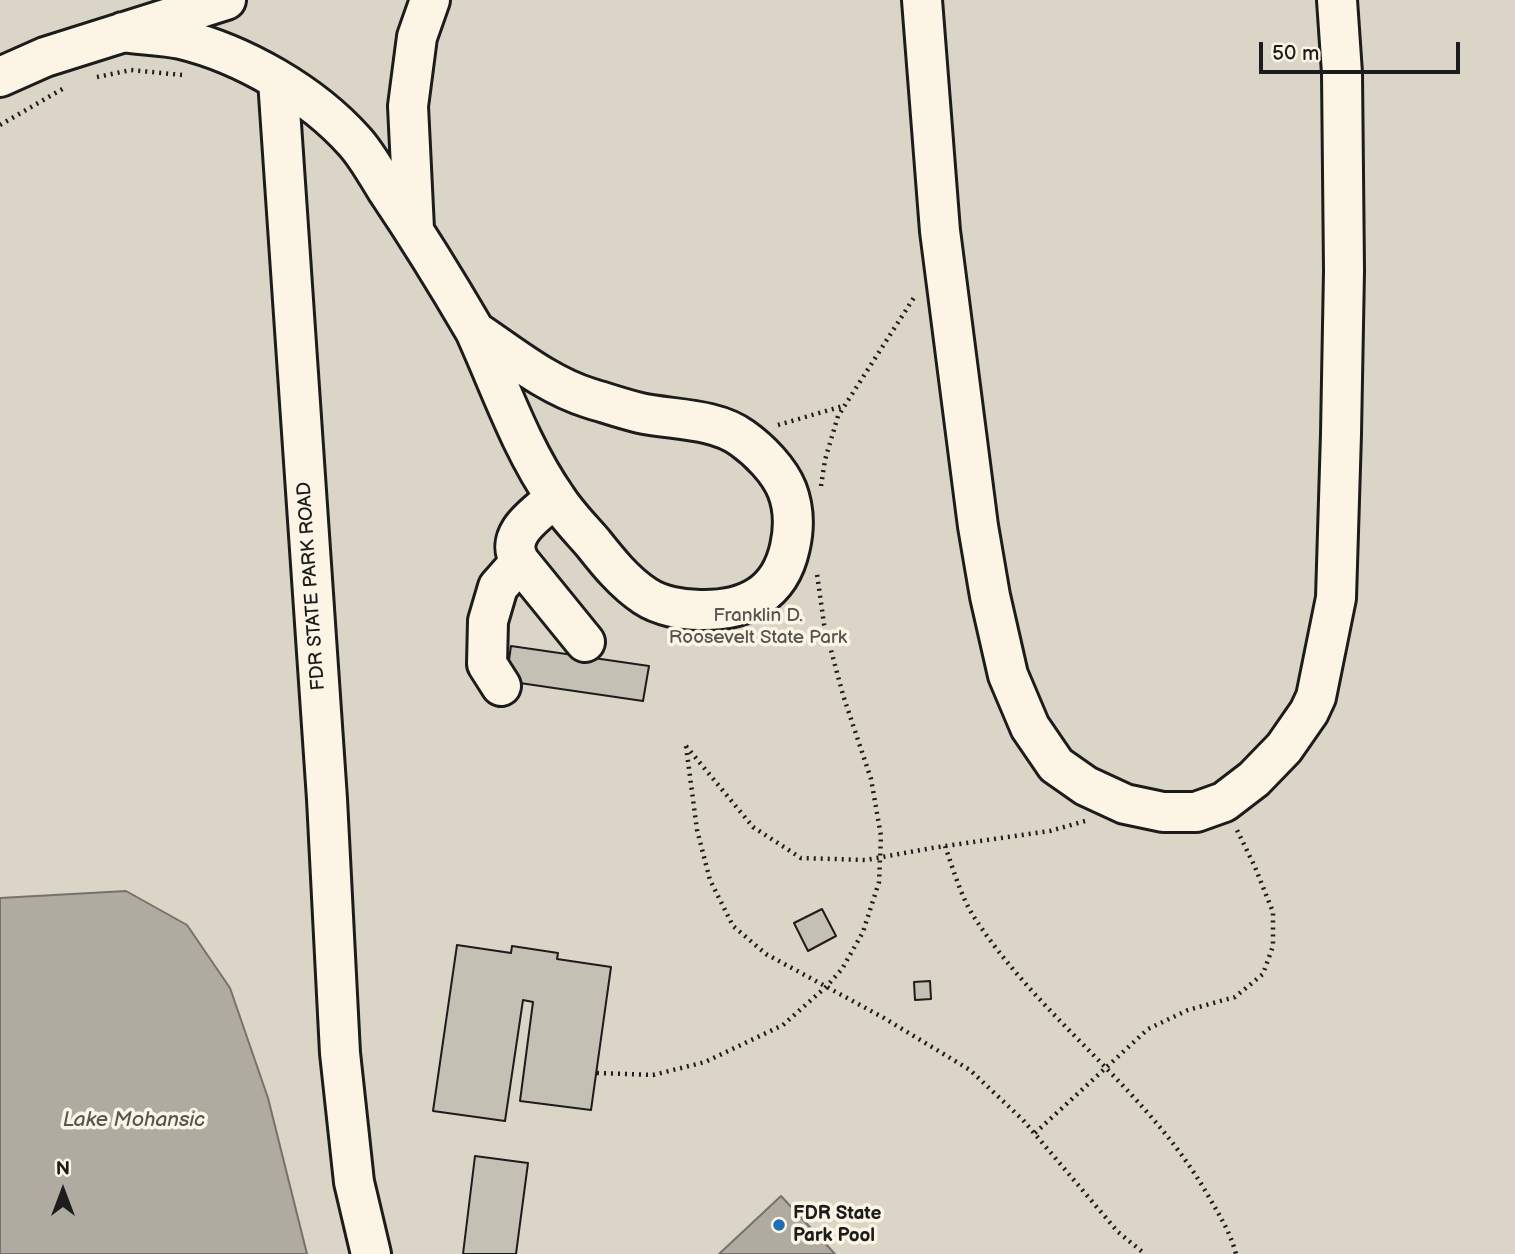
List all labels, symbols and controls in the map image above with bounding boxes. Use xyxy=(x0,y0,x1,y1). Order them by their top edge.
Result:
scale bar xyxy=(1263,28,1464,72)
text: 50 m xyxy=(1272,41,1319,66)
street label: FDR STATE PARK ROAD xyxy=(293,481,331,691)
park label: Franklin D. Roosevelt State Park xyxy=(669,605,847,649)
water label: Lake Mohansic xyxy=(63,1108,205,1134)
north arrow xyxy=(28,1156,98,1226)
text: N xyxy=(56,1158,70,1181)
place label: FDR State Park Pool xyxy=(793,1203,881,1247)
marker: FDR State Park Pool xyxy=(771,1217,787,1233)

